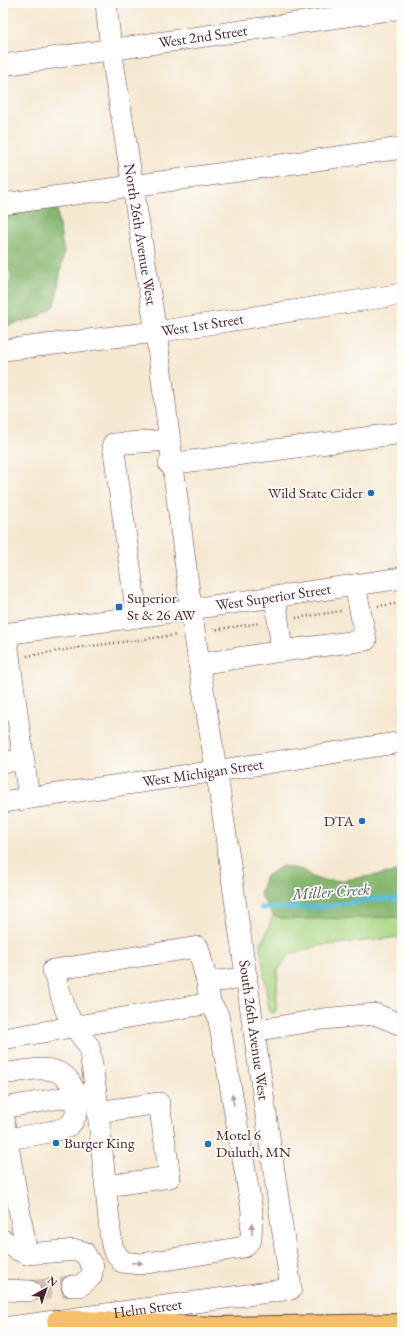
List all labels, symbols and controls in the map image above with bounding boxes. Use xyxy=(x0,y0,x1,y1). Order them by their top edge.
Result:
street label: West 2nd Street xyxy=(157,20,249,52)
street label: North 26th Avenue West xyxy=(120,162,162,307)
street label: West 1st Street xyxy=(160,309,245,340)
place label: Wild State Cider xyxy=(268,483,363,502)
marker: Wild State Cider xyxy=(366,488,376,498)
street label: West Superior Street xyxy=(214,579,333,614)
place label: Superior St & 26 AW xyxy=(127,588,196,624)
marker: Superior St & 26 AW xyxy=(114,602,124,612)
street label: West Michigan Street xyxy=(141,754,265,791)
place label: DTA xyxy=(324,811,355,830)
marker: DTA xyxy=(357,816,367,826)
water label: Miller Creek xyxy=(291,878,371,905)
street label: South 26th Avenue West xyxy=(235,959,274,1101)
one-way arrow xyxy=(230,1094,236,1106)
place label: Motel 6 Duluth, MN xyxy=(216,1125,291,1161)
place label: Burger King xyxy=(64,1133,135,1152)
marker: Burger King xyxy=(51,1138,61,1148)
marker: Motel 6 Duluth, MN xyxy=(203,1139,213,1149)
one-way arrow xyxy=(248,1223,255,1235)
one-way arrow xyxy=(131,1259,143,1266)
north arrow xyxy=(26,1269,66,1309)
text: N xyxy=(45,1273,60,1290)
street label: Helm Street xyxy=(112,1294,184,1322)

